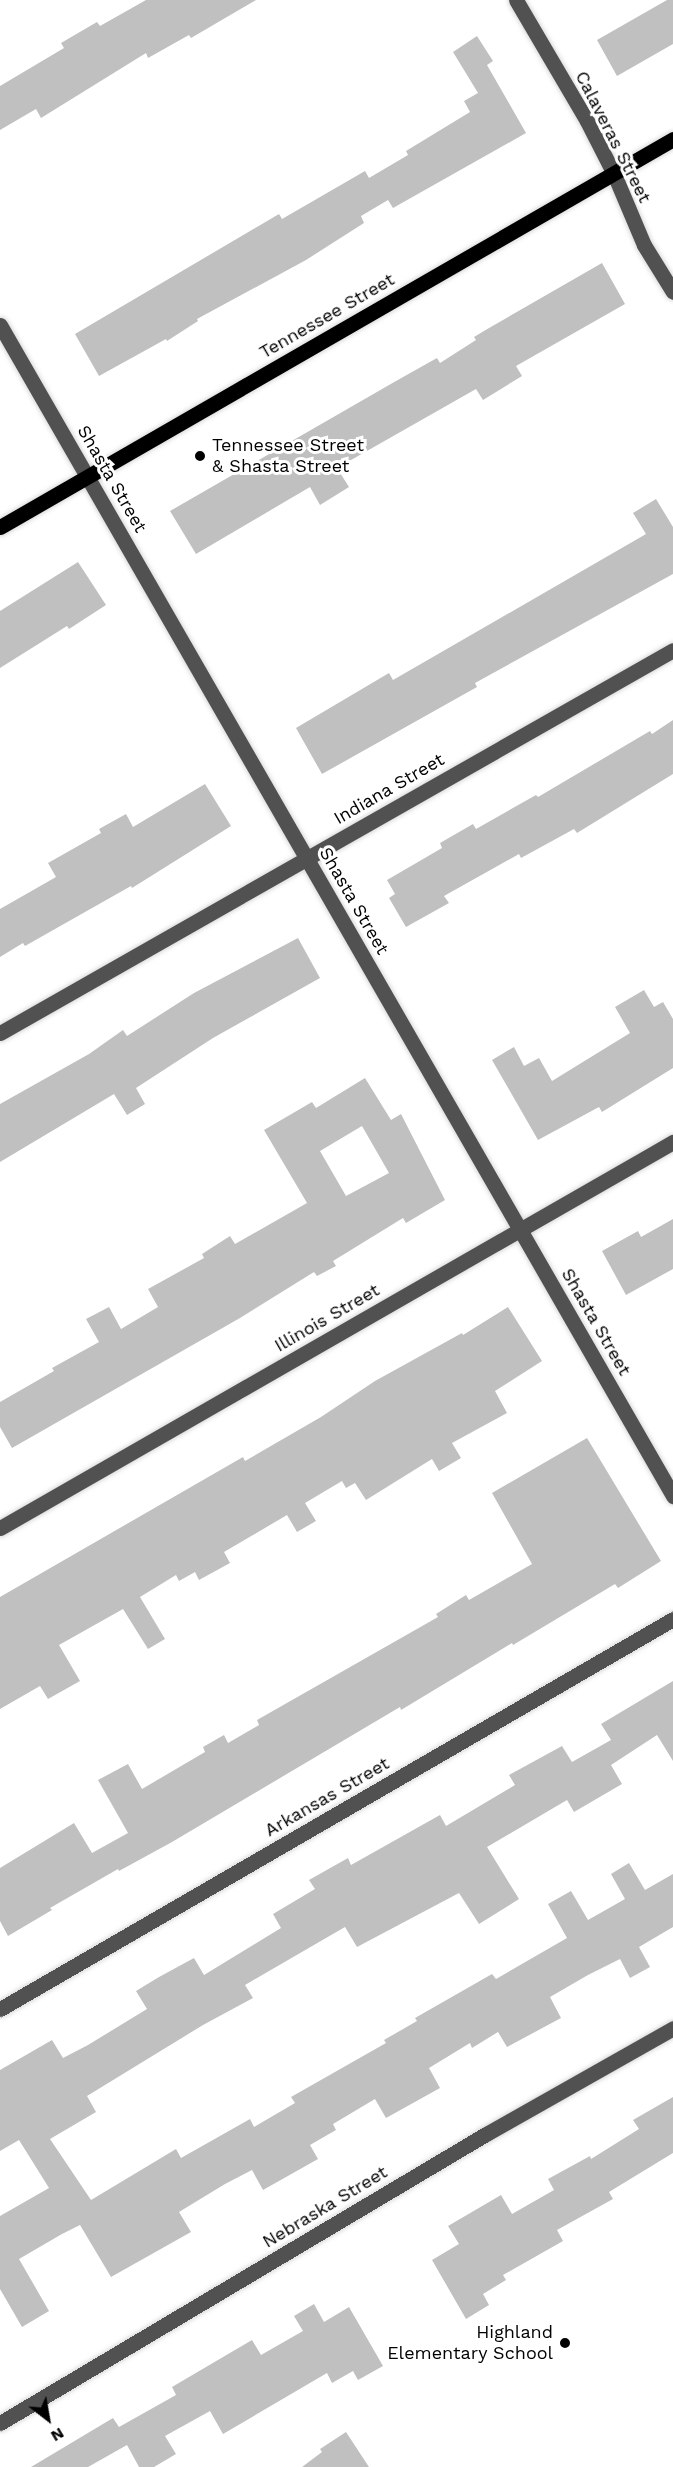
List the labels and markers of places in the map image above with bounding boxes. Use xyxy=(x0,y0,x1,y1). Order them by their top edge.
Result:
place label: Tennessee Street & Shasta Street xyxy=(212,435,364,478)
marker: Tennessee Street & Shasta Street xyxy=(193,449,207,463)
place label: Highland Elementary School xyxy=(387,2322,553,2364)
marker: Highland Elementary School xyxy=(558,2336,572,2350)

